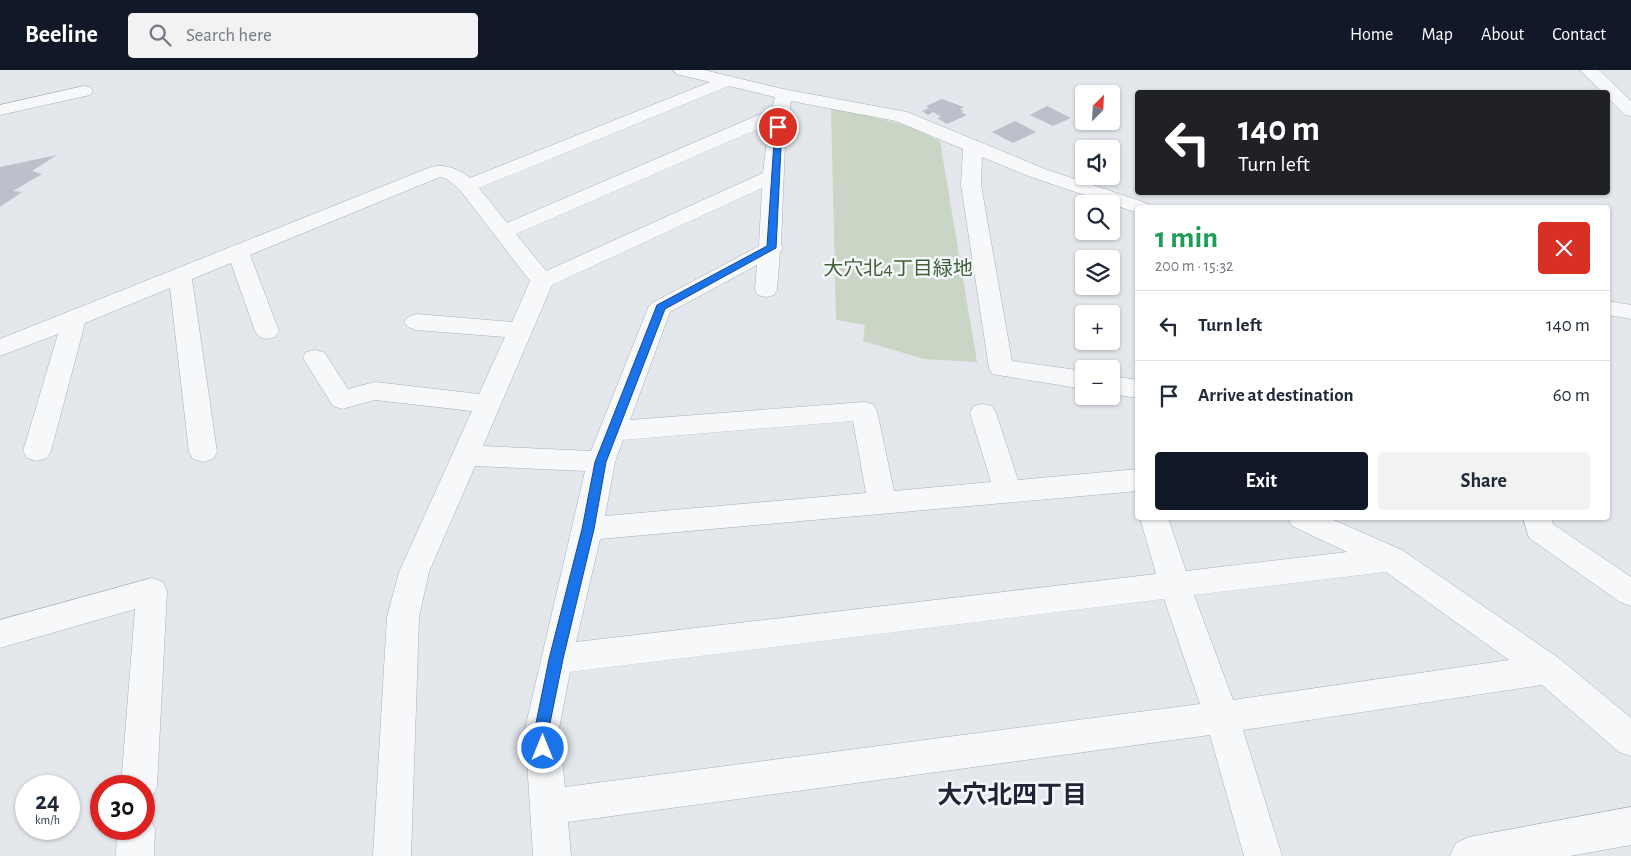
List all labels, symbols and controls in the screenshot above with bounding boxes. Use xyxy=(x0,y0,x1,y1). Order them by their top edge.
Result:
search box xyxy=(128,13,478,58)
icon: search xyxy=(146,21,174,49)
text: Beeline xyxy=(25,23,98,47)
text: Search here xyxy=(186,26,272,45)
text: Home xyxy=(1350,26,1393,44)
text: Map xyxy=(1421,26,1453,44)
text: About xyxy=(1481,26,1524,44)
text: Contact xyxy=(1552,26,1606,44)
north arrow xyxy=(1075,85,1120,130)
map controls xyxy=(1075,85,1120,405)
pin xyxy=(757,106,799,148)
icon: left xyxy=(1155,110,1220,175)
text: 140 m xyxy=(1238,112,1320,147)
icon: arrive xyxy=(764,113,792,141)
button: sound xyxy=(1075,140,1120,185)
text: Turn left xyxy=(1238,153,1310,175)
button: search xyxy=(1075,195,1120,240)
button: close xyxy=(1538,222,1590,274)
text: 1 min xyxy=(1155,223,1218,253)
button: layers xyxy=(1075,250,1120,295)
park label: 大穴北4丁目緑地 xyxy=(823,258,973,279)
text: 200 m · 15:32 xyxy=(1155,258,1233,274)
button: + xyxy=(1075,305,1120,350)
icon: left xyxy=(1155,312,1183,340)
text: Turn left xyxy=(1198,316,1262,335)
text: 140 m xyxy=(1546,316,1590,335)
button: − xyxy=(1075,360,1120,405)
icon: arrive xyxy=(1155,382,1183,410)
text: Arrive at destination xyxy=(1198,386,1354,405)
text: 60 m xyxy=(1553,386,1590,405)
button: Exit xyxy=(1155,452,1368,510)
button: Share xyxy=(1378,452,1590,510)
position arrow xyxy=(516,721,568,773)
speed limit sign: 30 xyxy=(90,775,155,840)
district label: 大穴北四丁目 xyxy=(937,781,1087,808)
text: 24 xyxy=(35,789,60,814)
text: km/h xyxy=(35,814,60,826)

